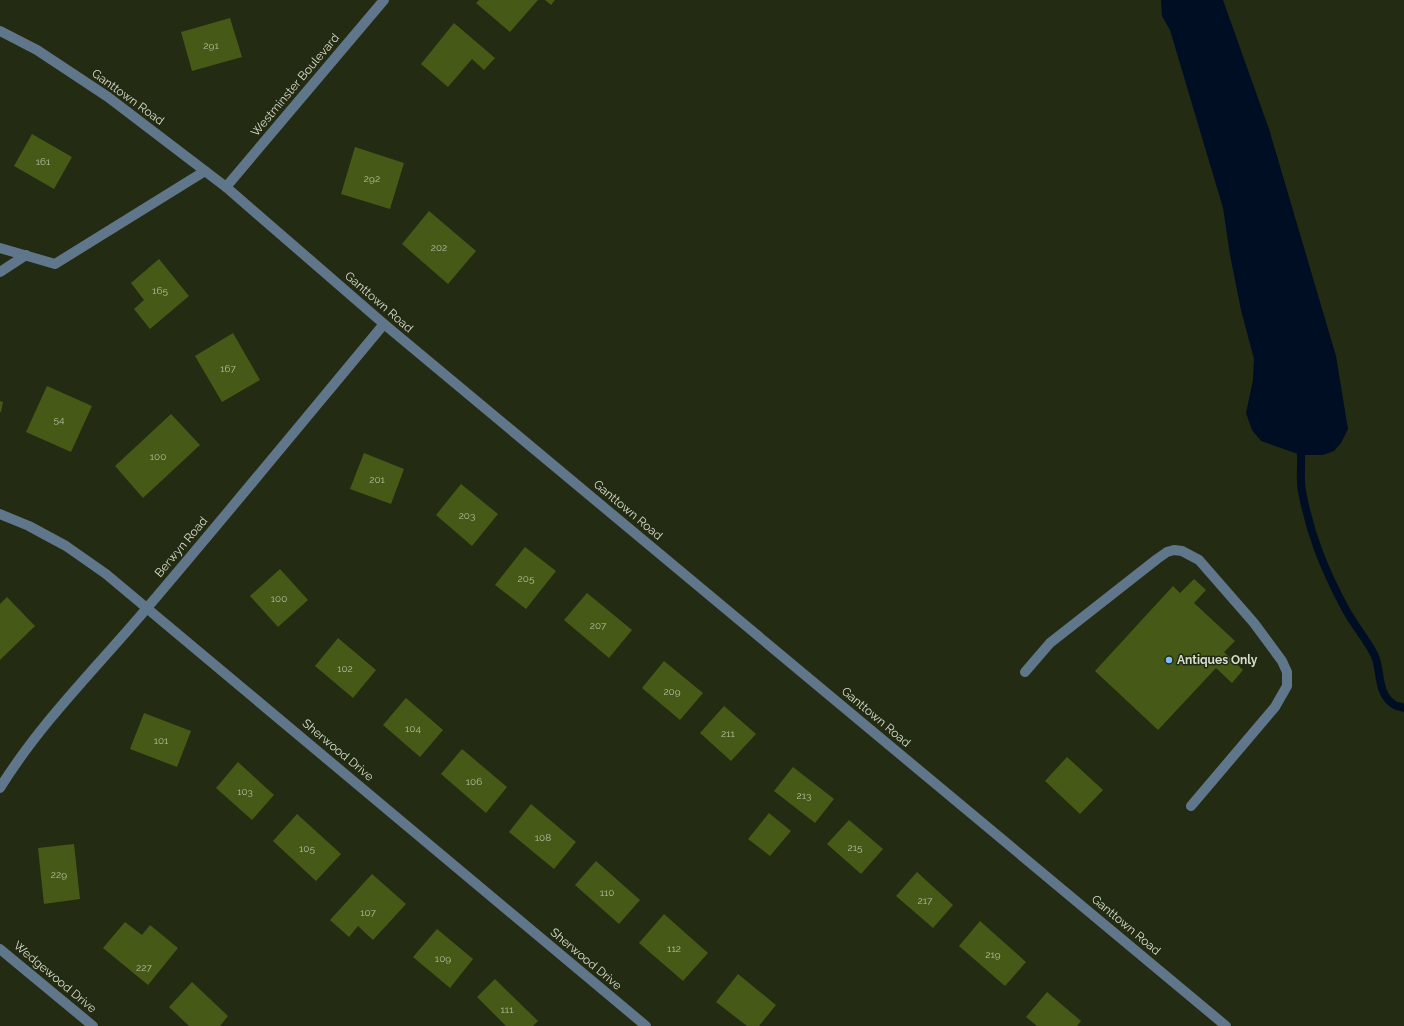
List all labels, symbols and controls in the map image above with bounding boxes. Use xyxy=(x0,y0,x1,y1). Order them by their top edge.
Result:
street label: Westminster Boulevard xyxy=(248,31,342,139)
house number: 291 xyxy=(203,40,219,51)
street label: Ganttown Road xyxy=(89,66,167,128)
house number: 161 xyxy=(36,156,51,167)
house number: 292 xyxy=(364,173,380,184)
house number: 202 xyxy=(431,242,447,253)
street label: Ganttown Road xyxy=(342,269,416,335)
house number: 165 xyxy=(152,285,168,296)
house number: 167 xyxy=(220,363,236,374)
house number: 54 xyxy=(54,414,65,425)
house number: 100 xyxy=(150,451,166,462)
house number: 201 xyxy=(369,474,386,485)
street label: Ganttown Road xyxy=(591,477,665,543)
house number: 203 xyxy=(459,510,475,521)
street label: Berwyn Road xyxy=(152,514,210,580)
house number: 205 xyxy=(518,573,535,584)
house number: 100 xyxy=(271,593,287,604)
house number: 207 xyxy=(590,620,607,631)
place label: Antiques Only xyxy=(1177,653,1258,667)
marker: Antiques Only xyxy=(1164,655,1174,665)
house number: 102 xyxy=(337,663,353,674)
street label: Ganttown Road xyxy=(839,684,913,750)
house number: 209 xyxy=(663,686,681,697)
street label: Sherwood Drive xyxy=(300,716,376,784)
house number: 104 xyxy=(405,723,421,734)
house number: 211 xyxy=(721,728,736,739)
house number: 101 xyxy=(154,735,169,746)
house number: 106 xyxy=(466,776,482,787)
house number: 103 xyxy=(237,786,253,797)
house number: 213 xyxy=(797,790,811,801)
house number: 108 xyxy=(535,832,551,843)
house number: 215 xyxy=(848,842,863,853)
house number: 105 xyxy=(299,843,315,854)
house number: 229 xyxy=(51,869,67,880)
house number: 110 xyxy=(600,887,614,898)
street label: Ganttown Road xyxy=(1089,892,1163,958)
house number: 217 xyxy=(918,895,933,906)
house number: 107 xyxy=(360,907,376,918)
street label: Sherwood Drive xyxy=(548,925,624,993)
street label: Wedgewood Drive xyxy=(11,938,99,1016)
house number: 112 xyxy=(667,943,681,954)
house number: 219 xyxy=(985,949,1001,960)
house number: 109 xyxy=(435,953,451,964)
house number: 227 xyxy=(136,962,153,973)
house number: 111 xyxy=(501,1004,514,1015)

